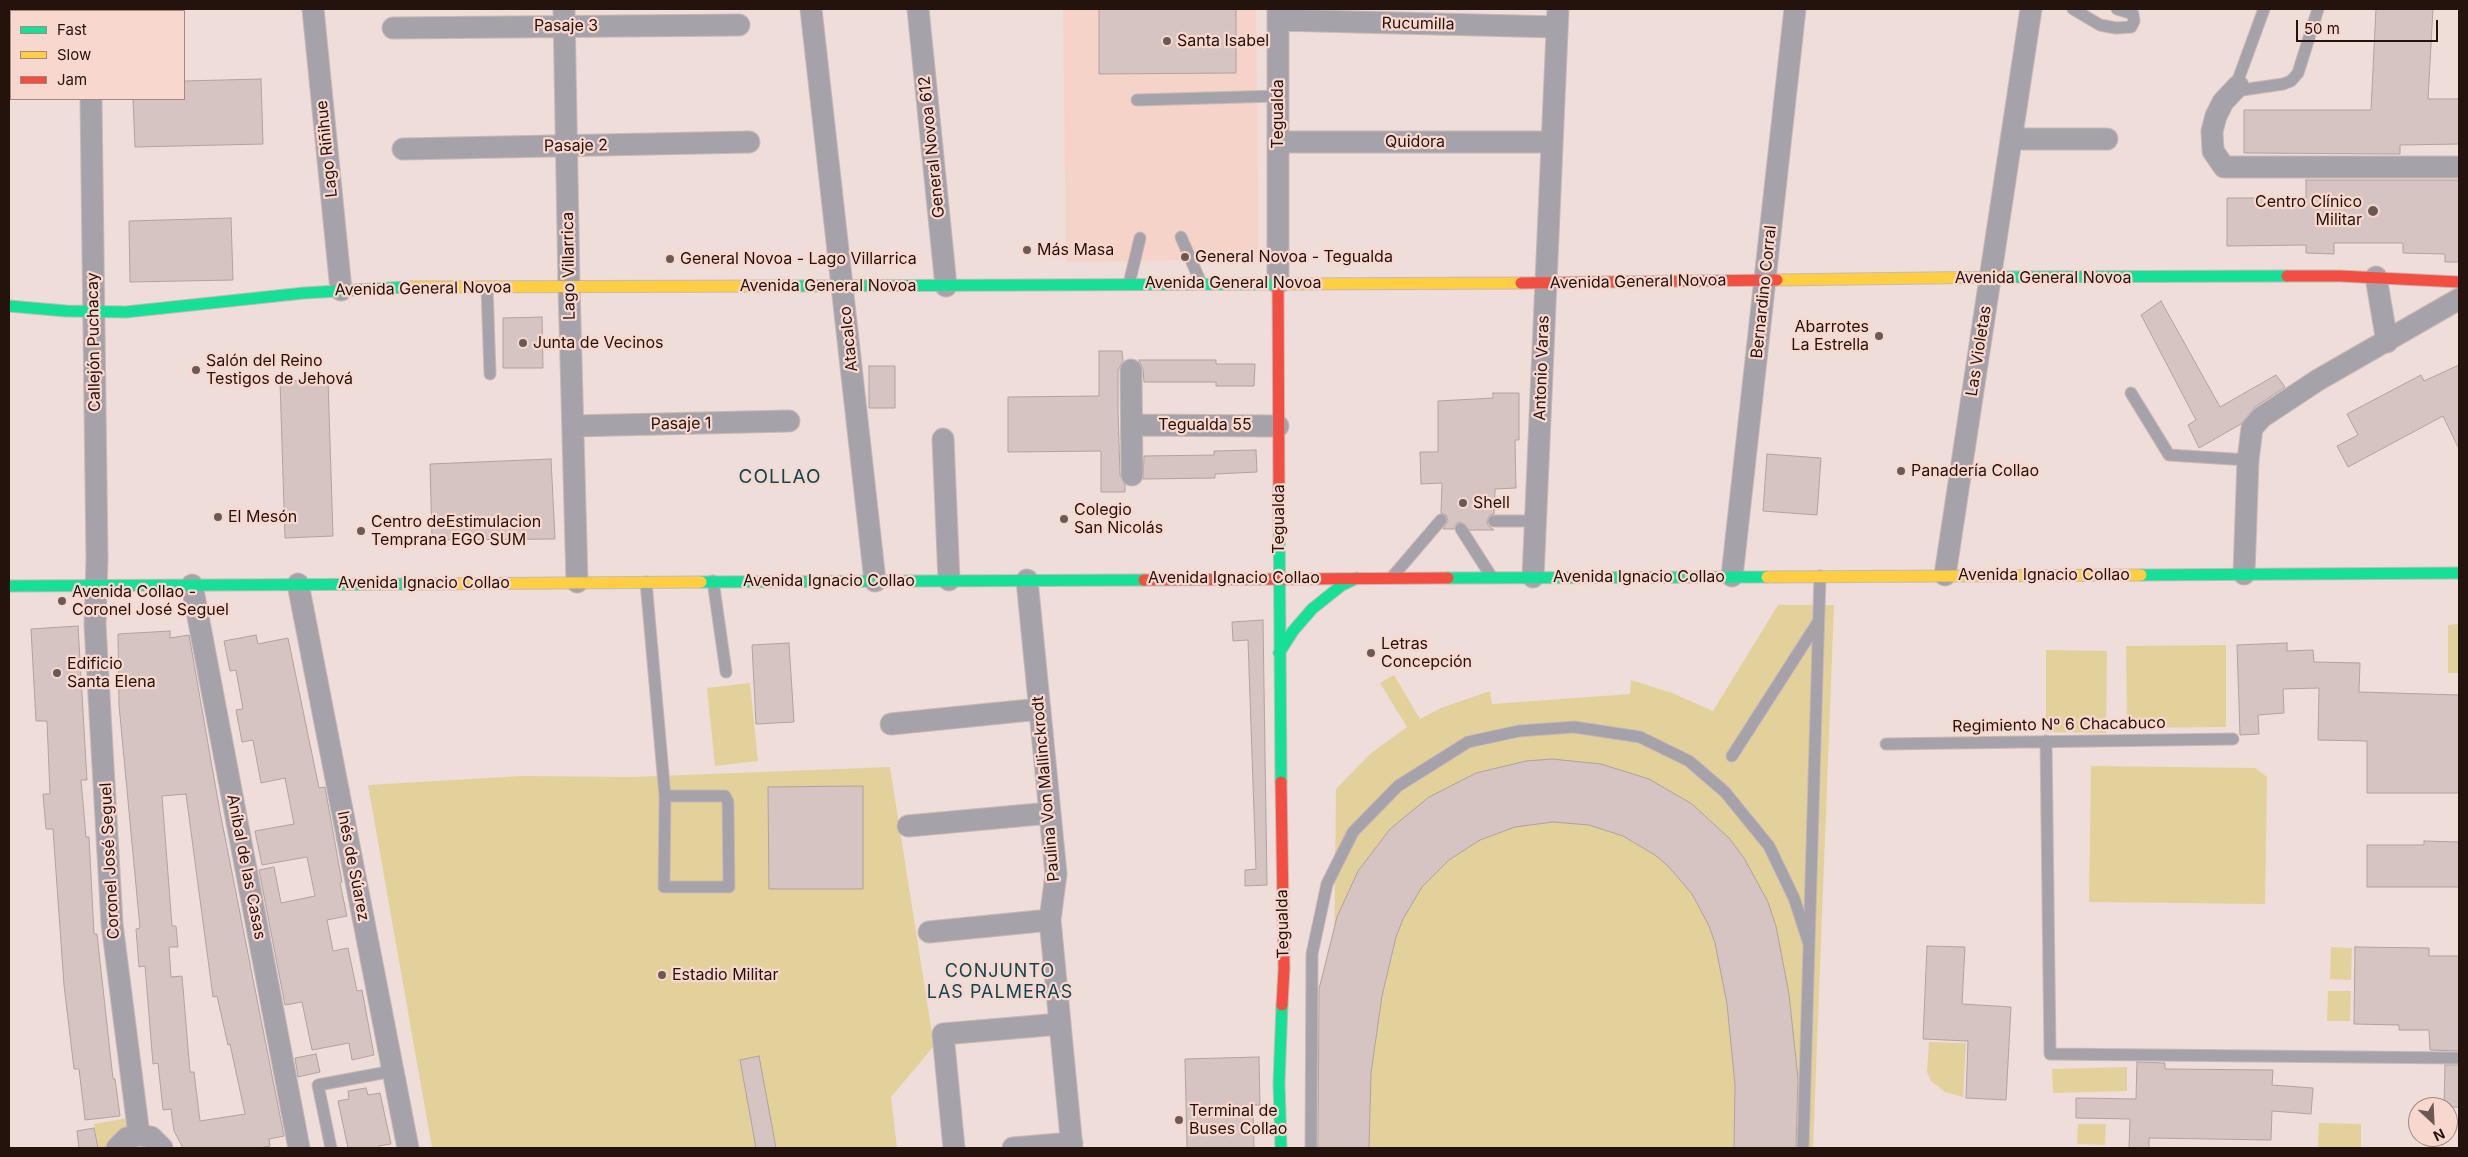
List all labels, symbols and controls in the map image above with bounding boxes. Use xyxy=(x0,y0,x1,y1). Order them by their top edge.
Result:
legend xyxy=(10,10,185,100)
scale bar xyxy=(2298,10,2440,42)
street label: Rucumilla xyxy=(1381,14,1455,34)
street label: Pasaje 3 xyxy=(534,16,598,36)
text: 50 m xyxy=(2304,19,2340,38)
text: Fast xyxy=(57,20,87,39)
place label: Santa Isabel xyxy=(1177,31,1269,51)
marker: Santa Isabel xyxy=(1161,35,1173,47)
text: Slow xyxy=(57,45,91,64)
text: Jam xyxy=(57,70,87,89)
street label: General Novoa 612 xyxy=(915,75,949,219)
street label: Tegualda xyxy=(1268,79,1288,149)
street label: Lago Riñihue xyxy=(312,99,342,199)
street label: Quidora xyxy=(1385,132,1445,152)
street label: Pasaje 2 xyxy=(544,136,608,156)
place label: Centro Clínico Militar xyxy=(2255,192,2362,230)
marker: Centro Clínico Militar xyxy=(2366,204,2380,218)
street label: Lago Villarrica xyxy=(558,212,580,320)
street label: Bernardino Corral xyxy=(1747,224,1781,360)
place label: Más Masa xyxy=(1037,240,1114,260)
marker: Más Masa xyxy=(1021,244,1033,256)
place label: General Novoa - Tegualda xyxy=(1195,247,1393,267)
place label: General Novoa - Lago Villarrica xyxy=(680,249,917,269)
marker: General Novoa - Tegualda xyxy=(1179,251,1191,263)
marker: General Novoa - Lago Villarrica xyxy=(664,253,676,265)
street label: Avenida General Novoa xyxy=(1955,268,2131,288)
street label: Avenida General Novoa xyxy=(1549,271,1727,293)
street label: Callejón Puchacay xyxy=(83,272,105,412)
street label: Avenida General Novoa xyxy=(1145,273,1321,293)
street label: Avenida General Novoa xyxy=(740,276,916,296)
street label: Avenida General Novoa xyxy=(334,278,512,300)
street label: Las Violetas xyxy=(1962,304,1996,398)
street label: Atacalco xyxy=(836,305,862,373)
street label: Antonio Varas xyxy=(1531,315,1553,421)
place label: Abarrotes La Estrella xyxy=(1791,317,1869,355)
marker: Abarrotes La Estrella xyxy=(1873,330,1885,342)
place label: Junta de Vecinos xyxy=(533,333,664,353)
marker: Junta de Vecinos xyxy=(517,337,529,349)
place label: Salón del Reino Testigos de Jehová xyxy=(206,351,353,389)
marker: Salón del Reino Testigos de Jehová xyxy=(190,364,202,376)
street label: Pasaje 1 xyxy=(650,414,712,434)
street label: Tegualda 55 xyxy=(1158,415,1252,435)
place label: Panadería Collao xyxy=(1911,461,2039,481)
marker: Panadería Collao xyxy=(1895,465,1907,477)
district label: COLLAO xyxy=(738,466,822,488)
street label: Tegualda xyxy=(1269,484,1289,554)
place label: Shell xyxy=(1473,493,1510,513)
marker: Shell xyxy=(1457,497,1469,509)
place label: Colegio San Nicolás xyxy=(1074,500,1163,538)
place label: El Mesón xyxy=(228,507,297,527)
marker: El Mesón xyxy=(212,511,224,523)
place label: Centro deEstimulacion Temprana EGO SUM xyxy=(371,512,541,550)
marker: Colegio San Nicolás xyxy=(1058,513,1070,525)
marker: Centro deEstimulacion Temprana EGO SUM xyxy=(355,525,367,537)
street label: Avenida Ignacio Collao xyxy=(1958,565,2130,585)
street label: Avenida Ignacio Collao xyxy=(1553,567,1725,587)
street label: Avenida Ignacio Collao xyxy=(1148,568,1320,588)
street label: Avenida Ignacio Collao xyxy=(743,571,915,591)
street label: Avenida Ignacio Collao xyxy=(338,573,510,593)
place label: Avenida Collao - Coronel José Seguel xyxy=(72,582,229,620)
marker: Avenida Collao - Coronel José Seguel xyxy=(56,595,68,607)
place label: Letras Concepción xyxy=(1381,634,1472,672)
marker: Letras Concepción xyxy=(1365,647,1377,659)
place label: Edificio Santa Elena xyxy=(67,654,156,692)
marker: Edificio Santa Elena xyxy=(51,667,63,679)
street label: Paulina Von Mallinckrodt xyxy=(1028,695,1064,883)
street label: Regimiento Nº 6 Chacabuco xyxy=(1952,714,2166,736)
street label: Coronel José Seguel xyxy=(96,782,124,940)
street label: Aníbal de las Casas xyxy=(222,793,270,941)
street label: Inés de Súarez xyxy=(333,809,373,923)
street label: Tegualda xyxy=(1273,889,1293,959)
district label: CONJUNTO LAS PALMERAS xyxy=(925,961,1075,1004)
place label: Estadio Militar xyxy=(672,965,779,985)
marker: Estadio Militar xyxy=(656,969,668,981)
north arrow xyxy=(2408,1097,2458,1147)
place label: Terminal de Buses Collao xyxy=(1189,1101,1287,1139)
marker: Terminal de Buses Collao xyxy=(1173,1114,1185,1126)
text: N xyxy=(2431,1125,2448,1145)

